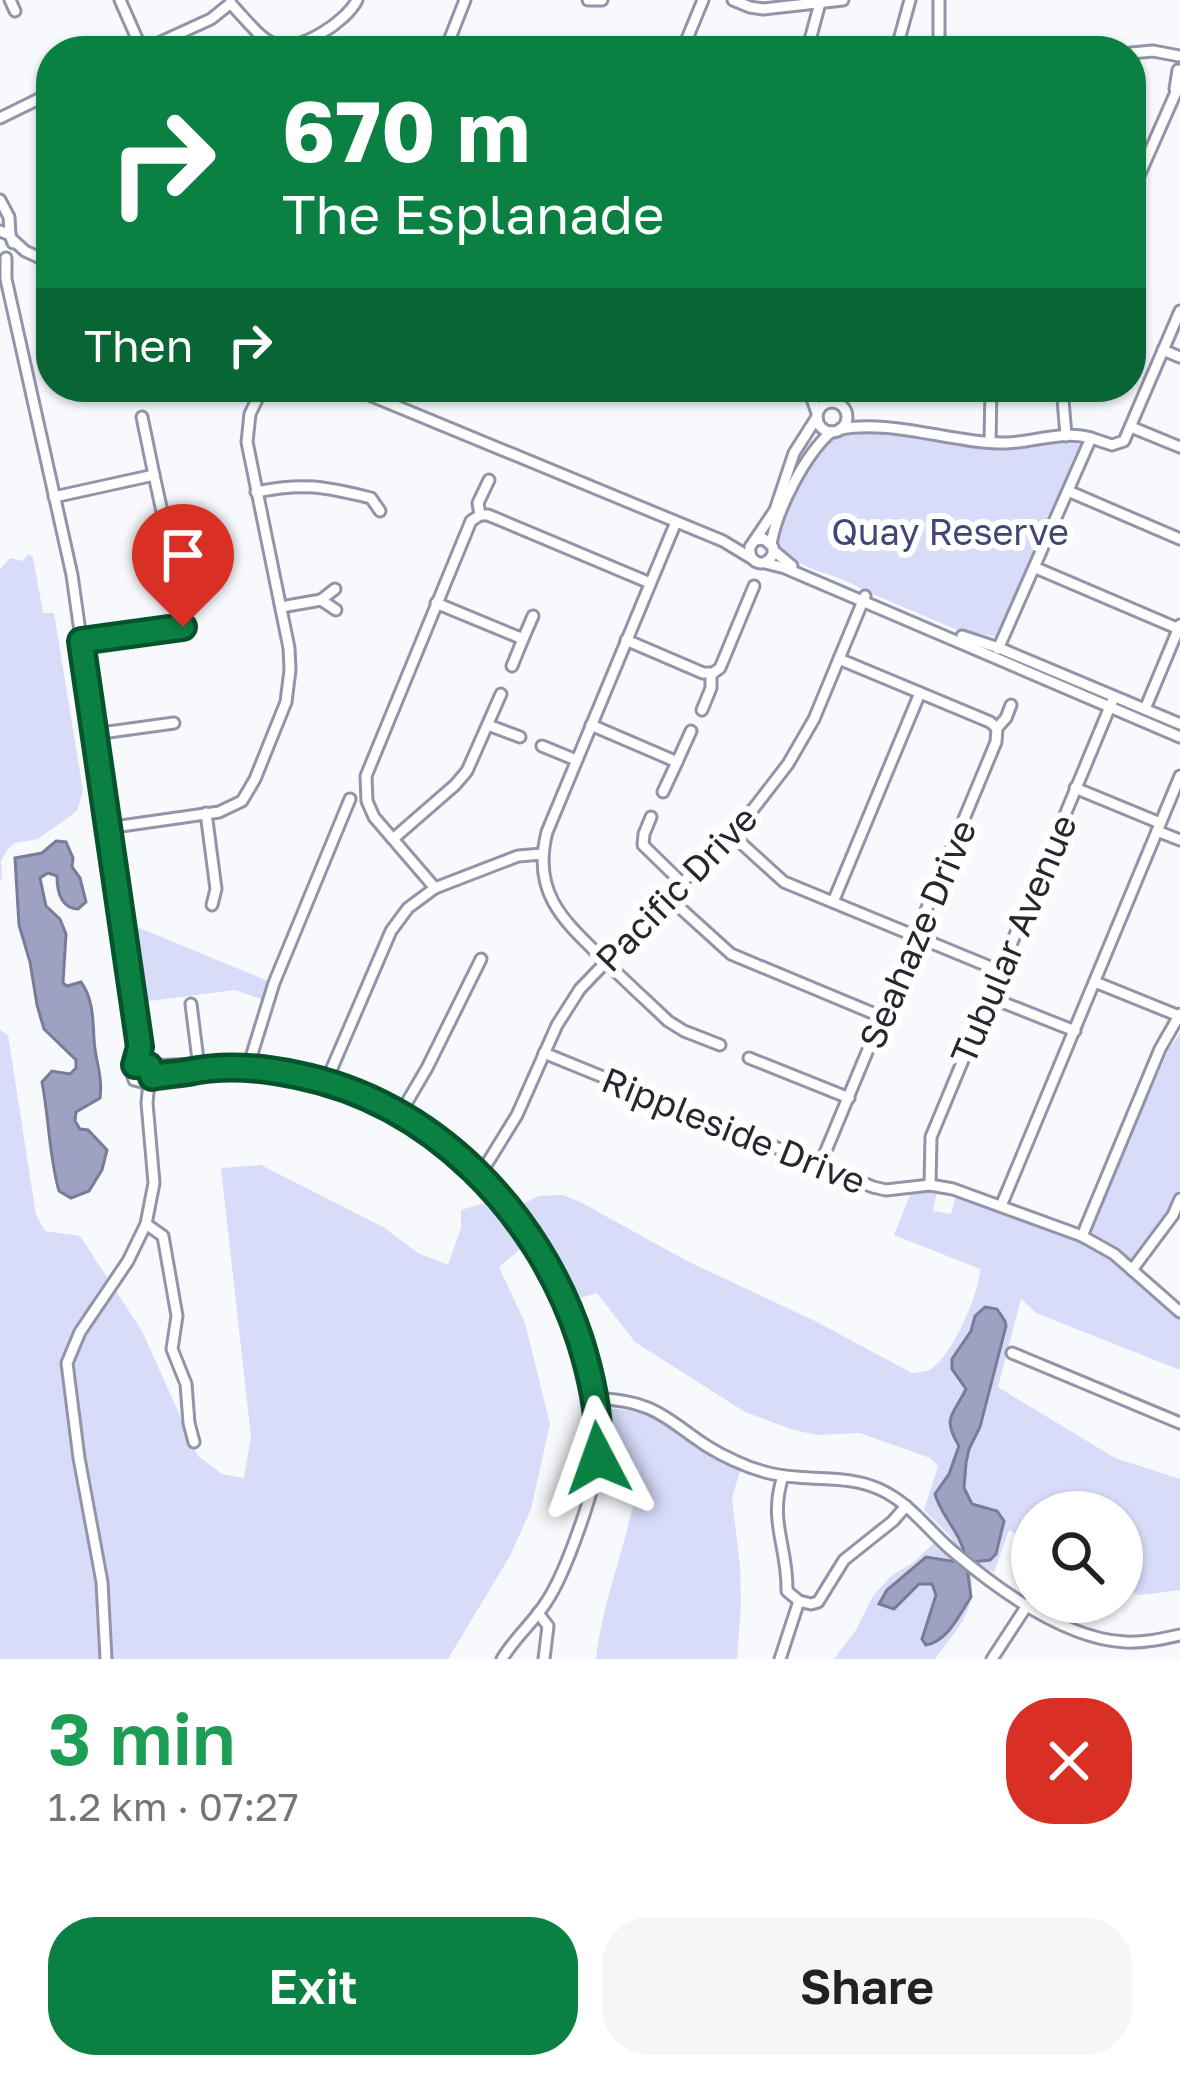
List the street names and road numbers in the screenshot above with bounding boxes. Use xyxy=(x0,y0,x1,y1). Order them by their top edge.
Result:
street label: Pacific Drive xyxy=(586,796,766,980)
street label: Tubular Avenue xyxy=(941,808,1085,1070)
street label: Seahaze Drive xyxy=(850,813,984,1055)
street label: Rippleside Drive xyxy=(596,1058,872,1202)

